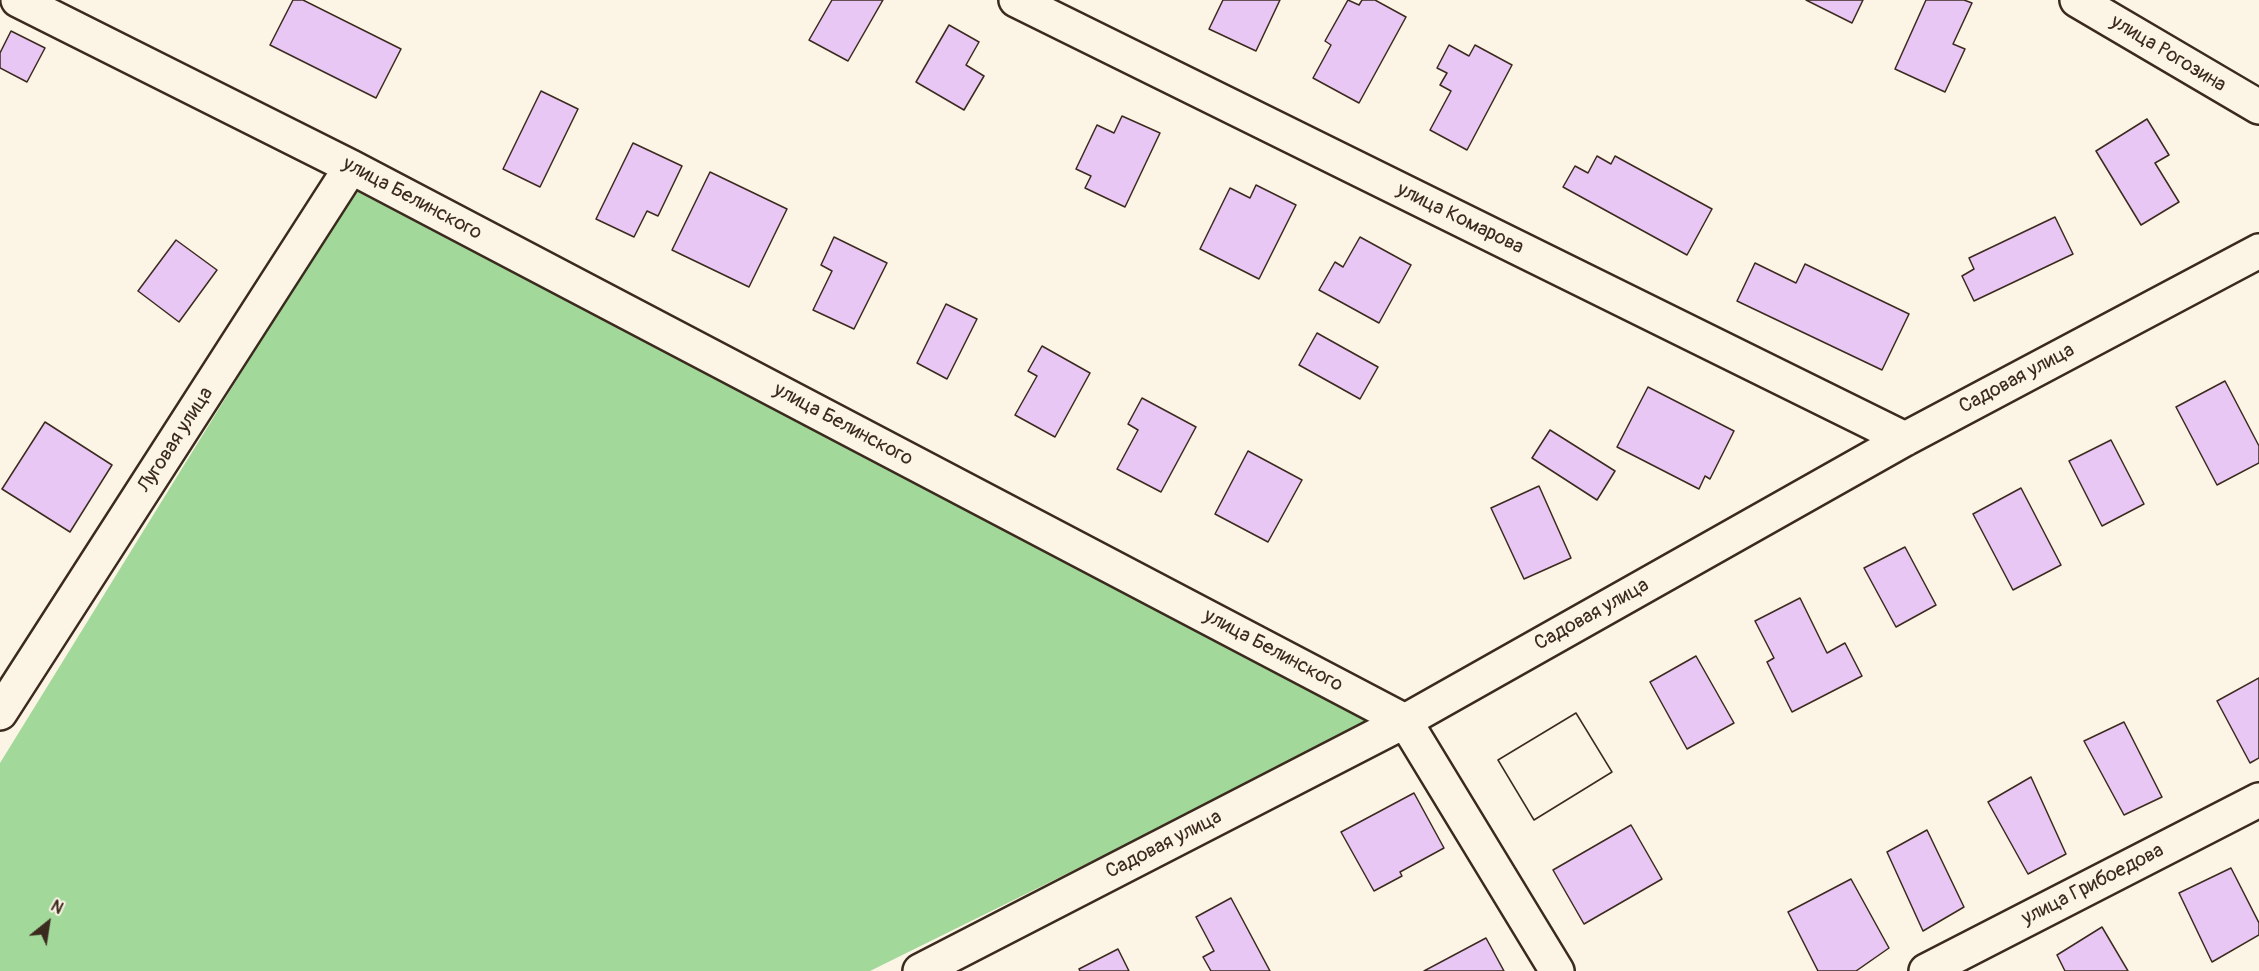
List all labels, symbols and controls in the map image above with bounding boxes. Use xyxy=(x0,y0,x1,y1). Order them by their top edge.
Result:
street label: улица Рогозина xyxy=(2106,10,2230,98)
street label: улица Белинского xyxy=(338,152,486,246)
street label: улица Комарова xyxy=(1393,178,1527,260)
street label: Садовая улица xyxy=(1955,339,2079,419)
street label: улица Белинского xyxy=(769,378,917,472)
street label: Луговая улица xyxy=(133,383,219,497)
street label: Садовая улица xyxy=(1531,574,1653,656)
street label: улица Белинского xyxy=(1199,604,1347,698)
street label: Садовая улица xyxy=(1102,805,1226,885)
street label: улица Грибоедова xyxy=(2018,839,2168,931)
north arrow xyxy=(18,893,78,953)
text: N xyxy=(47,896,67,919)

